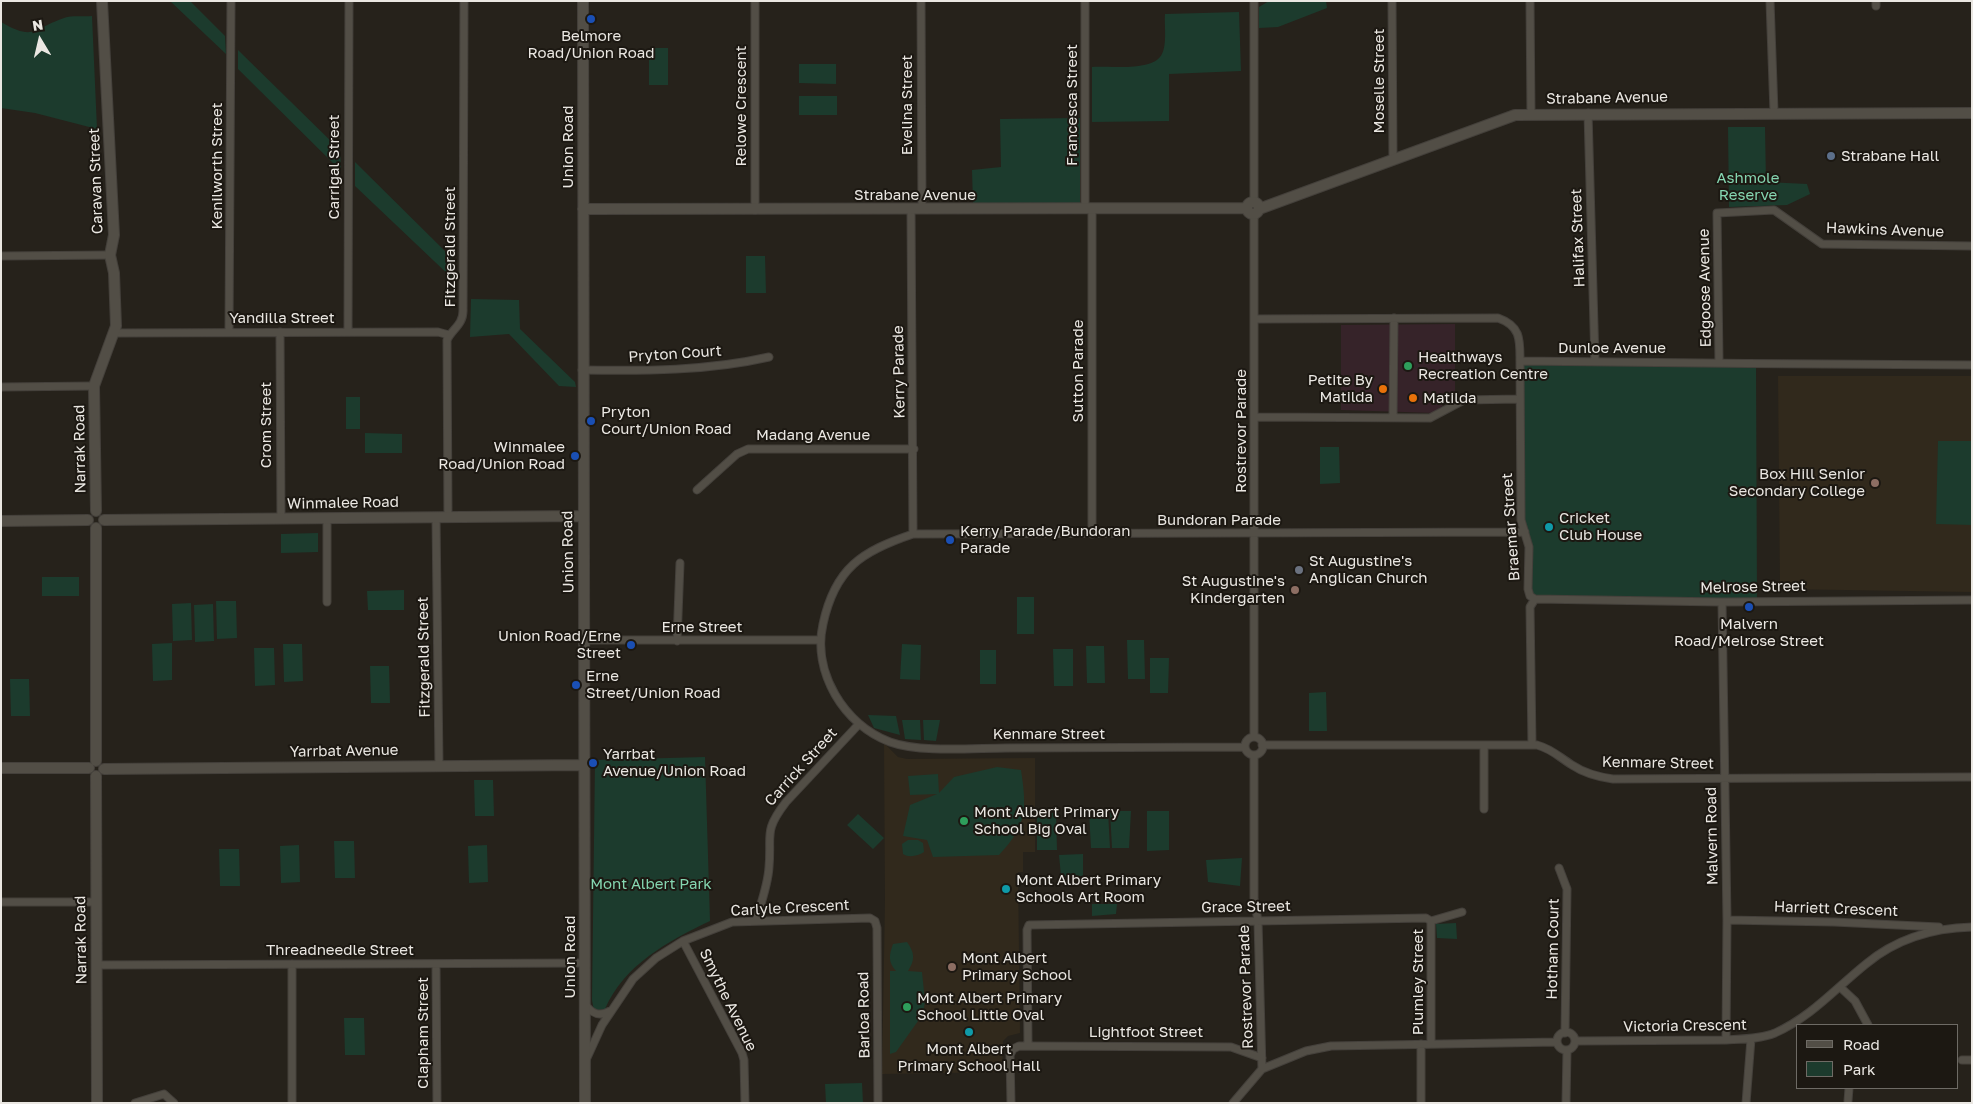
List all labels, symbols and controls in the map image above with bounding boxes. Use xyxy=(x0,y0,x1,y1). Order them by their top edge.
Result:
marker: Belmore Road/Union Road xyxy=(585,13,597,25)
north arrow xyxy=(15,15,65,65)
text: N xyxy=(31,15,44,34)
place label: Belmore Road/Union Road xyxy=(528,27,654,62)
street label: Moselle Street xyxy=(1370,29,1388,133)
street label: Francesca Street xyxy=(1063,44,1081,166)
street label: Relowe Crescent xyxy=(732,45,750,167)
street label: Evelina Street xyxy=(898,55,916,155)
street label: Strabane Avenue xyxy=(1546,88,1668,108)
street label: Kenilworth Street xyxy=(208,102,226,230)
street label: Union Road xyxy=(559,106,577,188)
street label: Carrigal Street xyxy=(325,114,343,220)
street label: Caravan Street xyxy=(85,128,107,234)
place label: Strabane Hall xyxy=(1841,147,1939,165)
marker: Strabane Hall xyxy=(1825,150,1837,162)
park label: Ashmole Reserve xyxy=(1717,169,1779,204)
street label: Fitzgerald Street xyxy=(441,186,459,308)
street label: Strabane Avenue xyxy=(854,186,976,204)
street label: Halifax Street xyxy=(1567,188,1589,288)
street label: Hawkins Avenue xyxy=(1826,219,1944,241)
street label: Edgoose Avenue xyxy=(1695,228,1715,348)
street label: Yandilla Street xyxy=(229,309,335,327)
street label: Sutton Parade xyxy=(1069,320,1087,422)
street label: Kerry Parade xyxy=(889,325,909,419)
street label: Dunloe Avenue xyxy=(1558,339,1666,357)
street label: Pryton Court xyxy=(628,342,722,366)
place label: Healthways Recreation Centre xyxy=(1418,348,1548,383)
marker: Healthways Recreation Centre xyxy=(1402,360,1414,372)
street label: Rostrevor Parade xyxy=(1232,369,1250,493)
place label: Petite By Matilda xyxy=(1308,371,1373,406)
street label: Crom Street xyxy=(257,382,275,468)
marker: Petite By Matilda xyxy=(1377,383,1389,395)
place label: Matilda xyxy=(1423,389,1477,407)
marker: Matilda xyxy=(1407,392,1419,404)
place label: Pryton Court/Union Road xyxy=(601,403,732,438)
street label: Narrak Road xyxy=(70,404,90,494)
marker: Pryton Court/Union Road xyxy=(585,415,597,427)
street label: Madang Avenue xyxy=(756,426,870,444)
place label: Winmalee Road/Union Road xyxy=(438,438,565,473)
marker: Winmalee Road/Union Road xyxy=(569,450,581,462)
place label: Box Hill Senior Secondary College xyxy=(1729,465,1865,500)
street label: Braemar Street xyxy=(1498,472,1524,582)
marker: Box Hill Senior Secondary College xyxy=(1869,477,1881,489)
street label: Winmalee Road xyxy=(287,493,399,513)
place label: Cricket Club House xyxy=(1559,509,1642,544)
street label: Union Road xyxy=(558,510,578,594)
street label: Bundoran Parade xyxy=(1157,511,1281,529)
marker: Cricket Club House xyxy=(1543,521,1555,533)
place label: Kerry Parade/Bundoran Parade xyxy=(960,522,1130,557)
marker: Kerry Parade/Bundoran Parade xyxy=(944,534,956,546)
place label: St Augustine's Anglican Church xyxy=(1309,552,1428,587)
marker: St Augustine's Anglican Church xyxy=(1293,564,1305,576)
place label: St Augustine's Kindergarten xyxy=(1182,572,1285,607)
street label: Melrose Street xyxy=(1700,577,1806,597)
marker: St Augustine's Kindergarten xyxy=(1289,584,1301,596)
street label: Fitzgerald Street xyxy=(414,596,434,718)
marker: Malvern Road/Melrose Street xyxy=(1743,601,1755,613)
place label: Malvern Road/Melrose Street xyxy=(1674,615,1824,650)
street label: Erne Street xyxy=(661,618,743,636)
place label: Union Road/Erne Street xyxy=(498,627,621,662)
marker: Union Road/Erne Street xyxy=(625,639,637,651)
place label: Erne Street/Union Road xyxy=(586,667,721,702)
marker: Erne Street/Union Road xyxy=(570,679,582,691)
street label: Carrick Street xyxy=(761,724,841,810)
street label: Kenmare Street xyxy=(993,725,1105,743)
street label: Yarrbat Avenue xyxy=(289,741,399,761)
place label: Yarrbat Avenue/Union Road xyxy=(603,745,746,780)
street label: Kenmare Street xyxy=(1602,753,1714,773)
marker: Yarrbat Avenue/Union Road xyxy=(587,757,599,769)
street label: Malvern Road xyxy=(1702,787,1722,885)
place label: Mont Albert Primary School Big Oval xyxy=(974,803,1119,838)
marker: Mont Albert Primary School Big Oval xyxy=(958,815,970,827)
place label: Mont Albert Primary Schools Art Room xyxy=(1016,871,1161,906)
park label: Mont Albert Park xyxy=(590,875,712,893)
marker: Mont Albert Primary Schools Art Room xyxy=(1000,883,1012,895)
street label: Narrak Road xyxy=(71,895,91,985)
street label: Carlyle Crescent xyxy=(730,896,850,920)
street label: Grace Street xyxy=(1201,897,1291,917)
street label: Hotham Court xyxy=(1543,898,1563,1000)
street label: Harriett Crescent xyxy=(1774,898,1898,920)
street label: Union Road xyxy=(561,916,579,998)
street label: Rostrevor Parade xyxy=(1235,925,1257,1049)
street label: Plumley Street xyxy=(1409,929,1427,1035)
street label: Threadneedle Street xyxy=(266,941,414,959)
street label: Smythe Avenue xyxy=(695,946,761,1054)
place label: Mont Albert Primary School xyxy=(962,949,1072,984)
marker: Mont Albert Primary School xyxy=(946,961,958,973)
street label: Barloa Road xyxy=(854,971,874,1059)
street label: Clapham Street xyxy=(414,977,432,1089)
place label: Mont Albert Primary School Little Oval xyxy=(917,989,1062,1024)
marker: Mont Albert Primary School Little Oval xyxy=(901,1001,913,1013)
street label: Victoria Crescent xyxy=(1623,1016,1747,1036)
street label: Lightfoot Street xyxy=(1089,1023,1203,1041)
legend xyxy=(1796,1024,1958,1089)
marker: Mont Albert Primary School Hall xyxy=(963,1026,975,1038)
text: Road xyxy=(1843,1035,1880,1053)
place label: Mont Albert Primary School Hall xyxy=(898,1040,1040,1075)
text: Park xyxy=(1843,1060,1875,1078)

